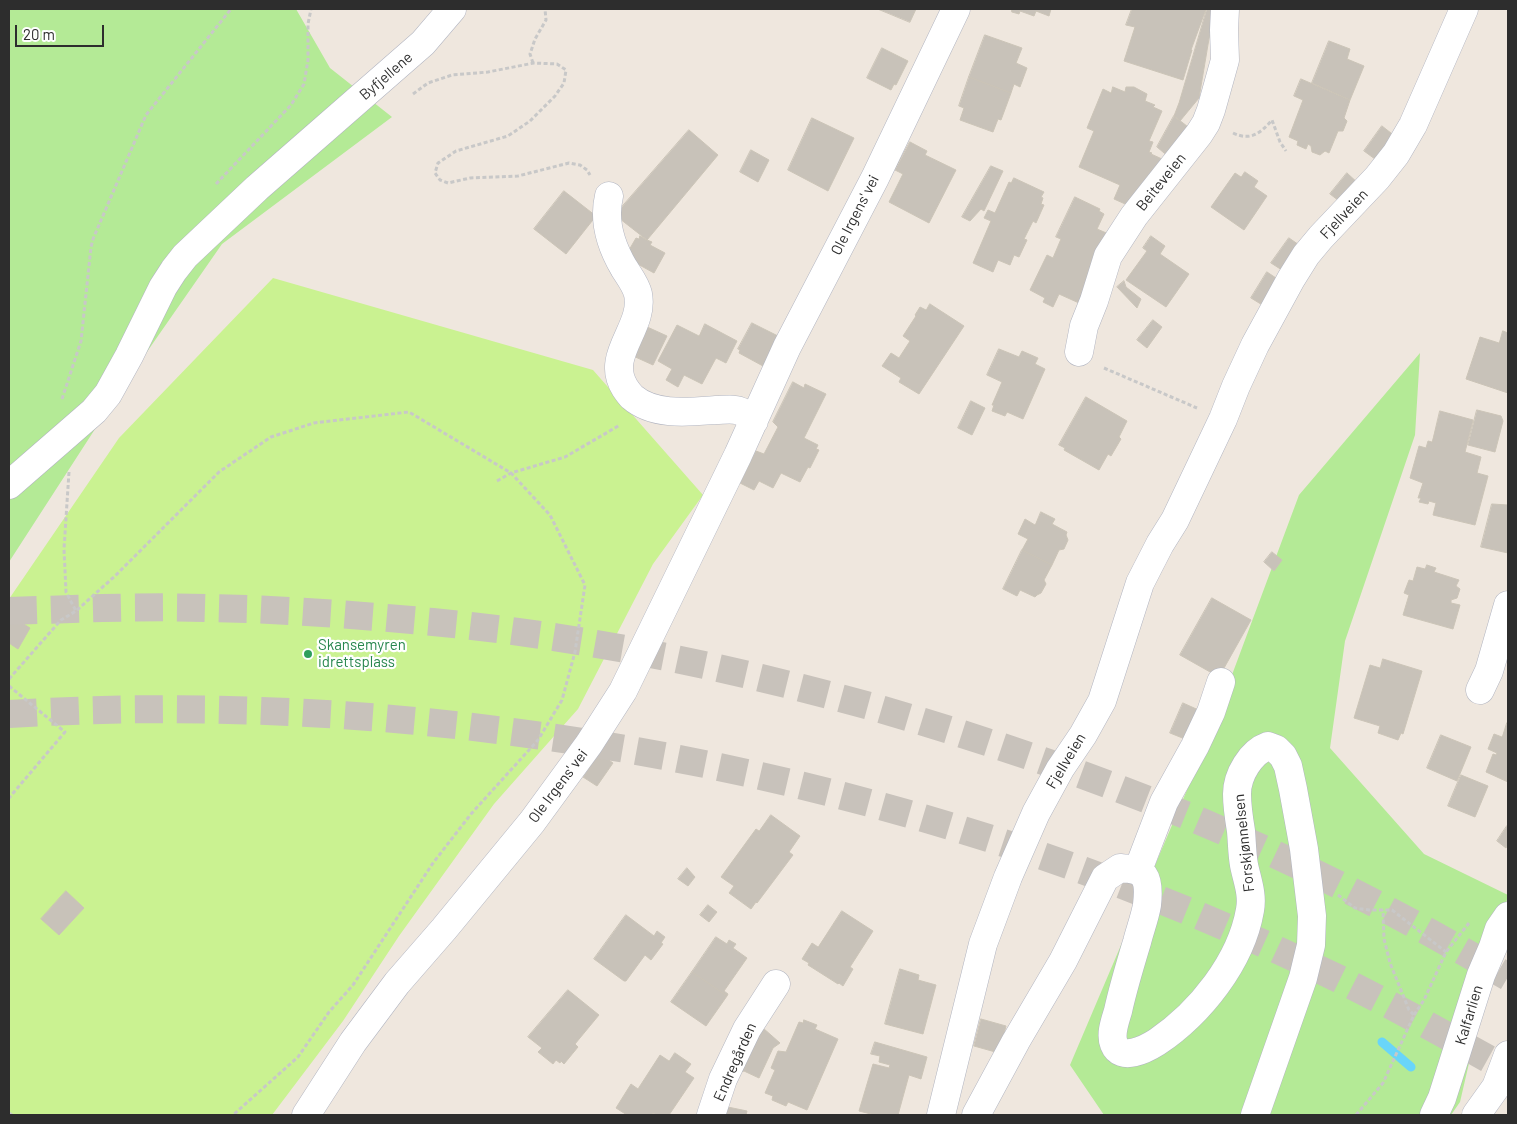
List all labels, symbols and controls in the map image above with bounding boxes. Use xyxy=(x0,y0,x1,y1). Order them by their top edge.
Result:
scale bar xyxy=(18,15,106,47)
text: 20 m xyxy=(23,25,55,43)
street label: Byfjellene xyxy=(356,48,416,104)
street label: Beiteveien xyxy=(1132,150,1190,214)
street label: Ole Irgens' vei xyxy=(827,172,883,258)
street label: Fjellveien xyxy=(1316,185,1372,243)
place label: Skansemyren idrettsplass xyxy=(318,636,406,671)
marker: Skansemyren idrettsplass xyxy=(302,648,314,660)
street label: Fjellveien xyxy=(1042,730,1090,792)
street label: Ole Irgens' vei xyxy=(524,746,592,826)
street label: Forskjønnelsen xyxy=(1230,793,1258,893)
street label: Kalfarlien xyxy=(1451,983,1487,1047)
street label: Endregården xyxy=(710,1020,760,1104)

